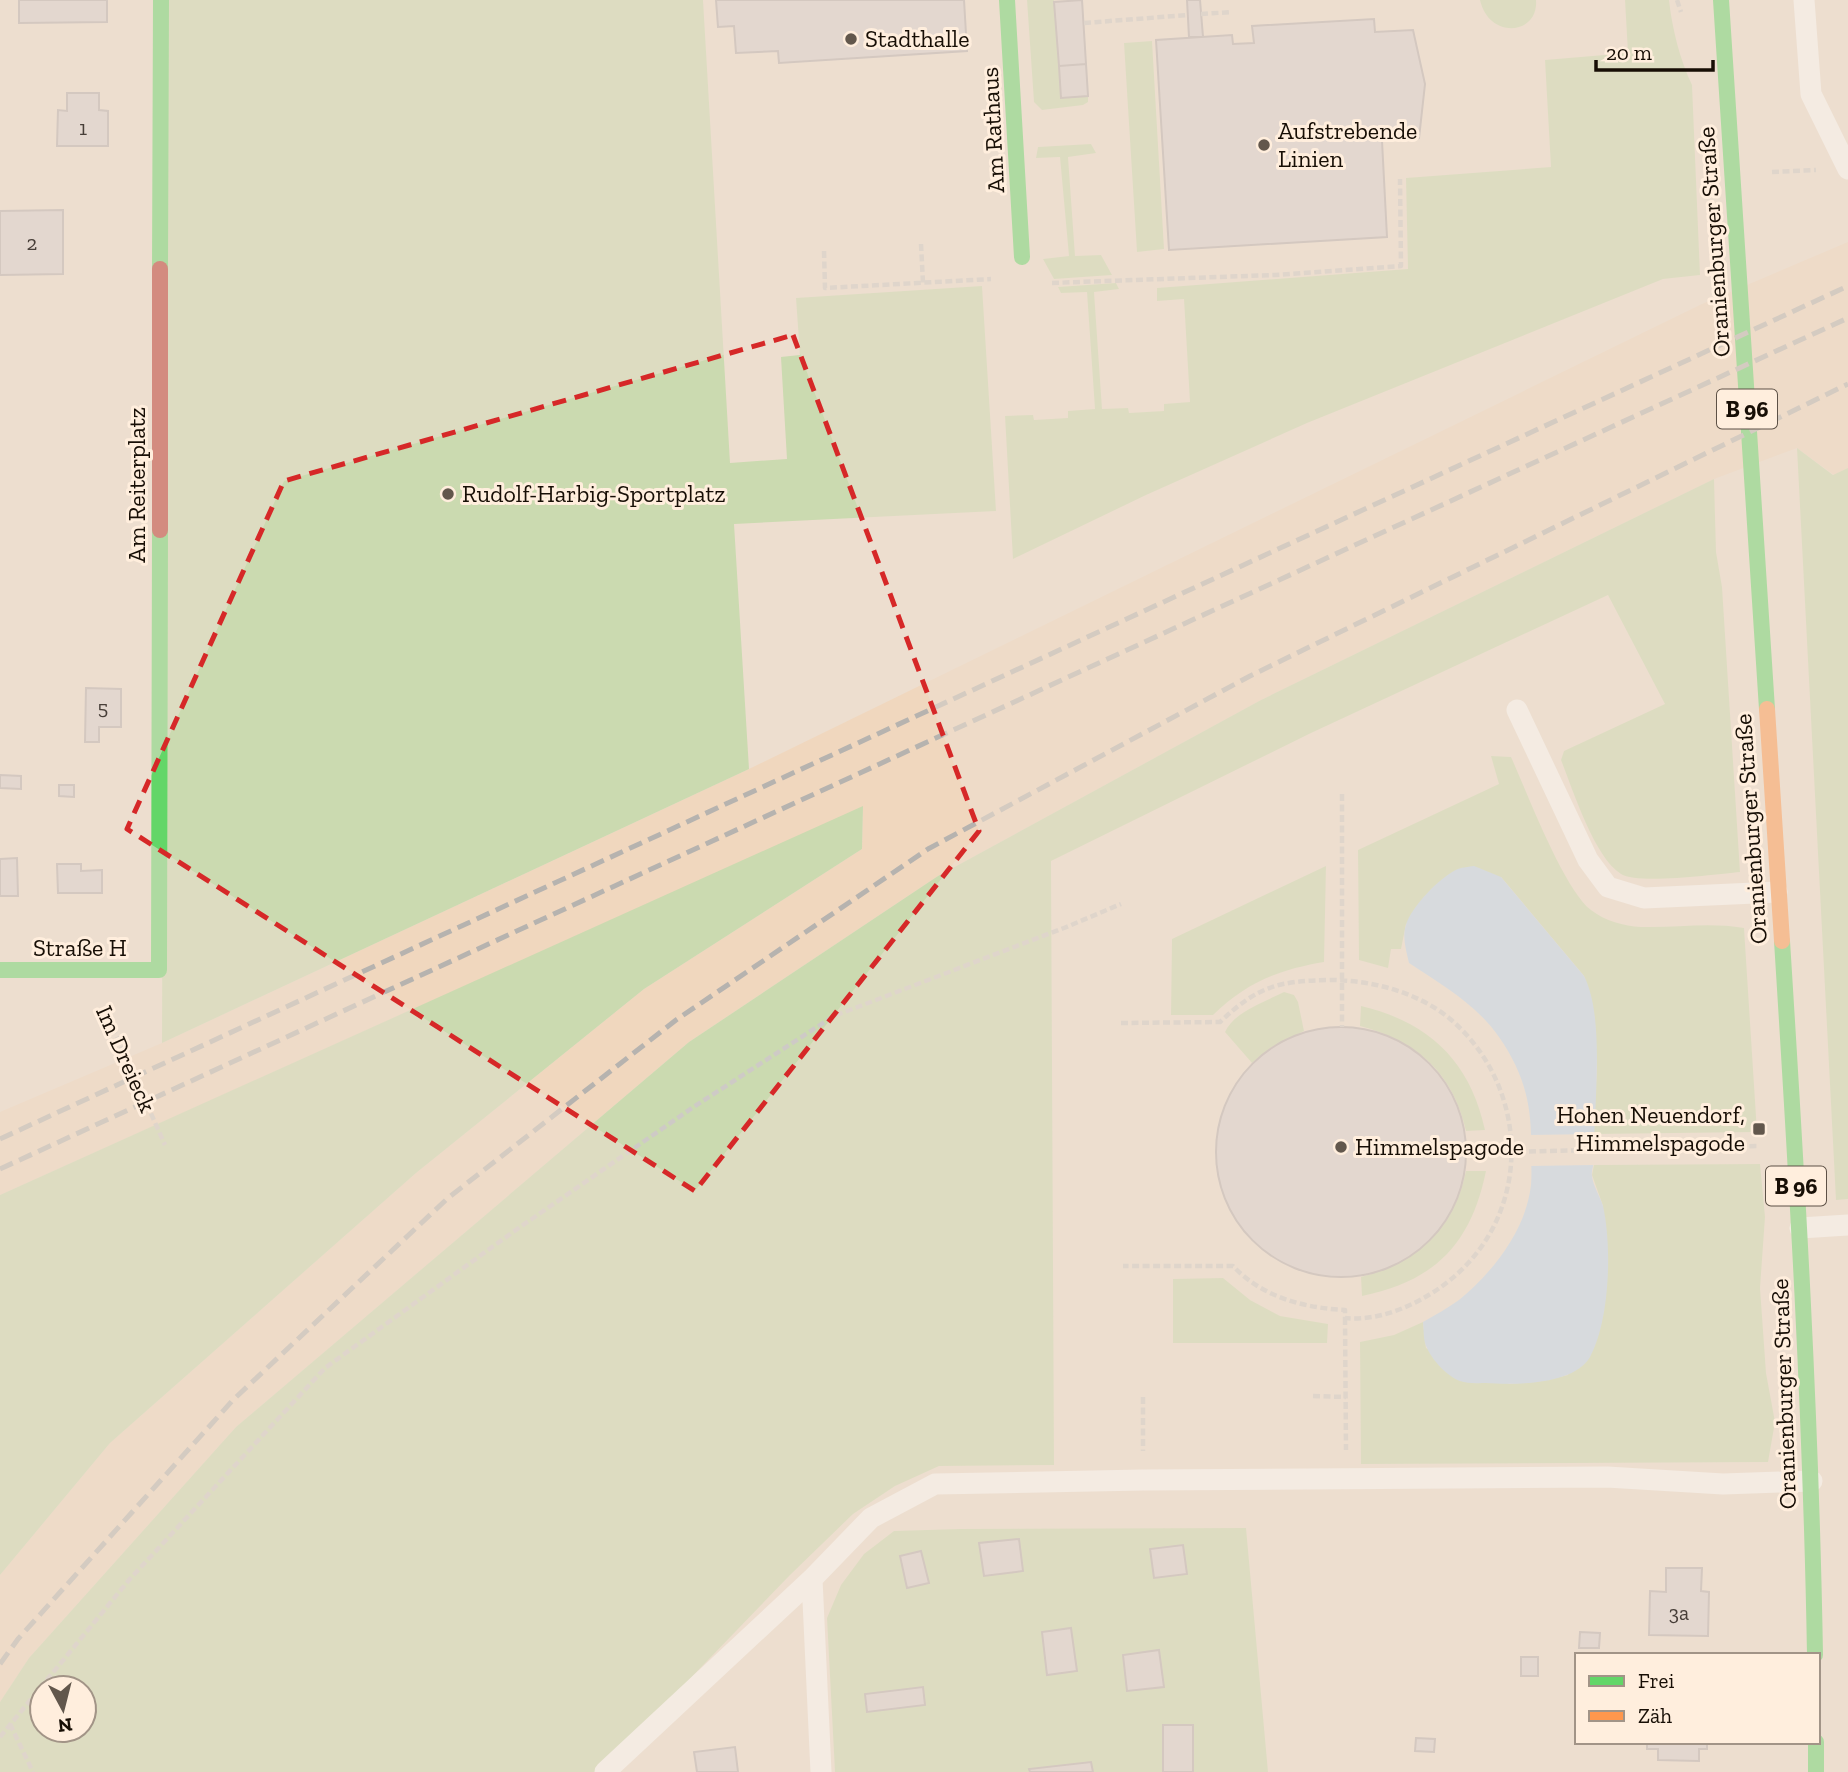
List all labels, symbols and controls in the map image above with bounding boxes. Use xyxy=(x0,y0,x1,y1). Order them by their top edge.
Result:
place label: Stadthalle xyxy=(865,24,969,53)
scale bar xyxy=(1596,28,1713,72)
marker: Stadthalle xyxy=(843,31,859,47)
text: 20 m xyxy=(1606,40,1652,65)
street label: Am Rathaus xyxy=(975,66,1010,194)
house number: 1 xyxy=(79,115,87,140)
place label: Aufstrebende Linien xyxy=(1278,116,1417,173)
street label: Oranienburger Straße xyxy=(1691,126,1736,358)
marker: Aufstrebende Linien xyxy=(1256,137,1272,153)
house number: 2 xyxy=(27,230,37,255)
road number: B 96 xyxy=(1717,390,1777,428)
street label: Am Reiterplatz xyxy=(122,407,151,563)
place label: Rudolf-Harbig-Sportplatz xyxy=(462,479,726,508)
marker: Rudolf-Harbig-Sportplatz xyxy=(440,486,456,502)
house number: 5 xyxy=(98,695,108,720)
street label: Oranienburger Straße xyxy=(1728,713,1773,945)
street label: Straße H xyxy=(33,933,127,962)
street label: Im Dreieck xyxy=(90,1001,163,1117)
place label: Hohen Neuendorf, Himmelspagode xyxy=(1556,1100,1745,1157)
marker: Hohen Neuendorf, Himmelspagode xyxy=(1751,1121,1767,1137)
place label: Himmelspagode xyxy=(1355,1132,1524,1161)
marker: Himmelspagode xyxy=(1333,1139,1349,1155)
road number: B 96 xyxy=(1766,1166,1826,1205)
street label: Oranienburger Straße xyxy=(1765,1278,1802,1510)
house number: 3a xyxy=(1669,1600,1689,1625)
legend xyxy=(1575,1653,1820,1744)
text: Frei xyxy=(1638,1668,1674,1693)
north arrow xyxy=(28,1674,98,1744)
text: Zäh xyxy=(1638,1703,1672,1728)
text: N xyxy=(56,1713,74,1738)

